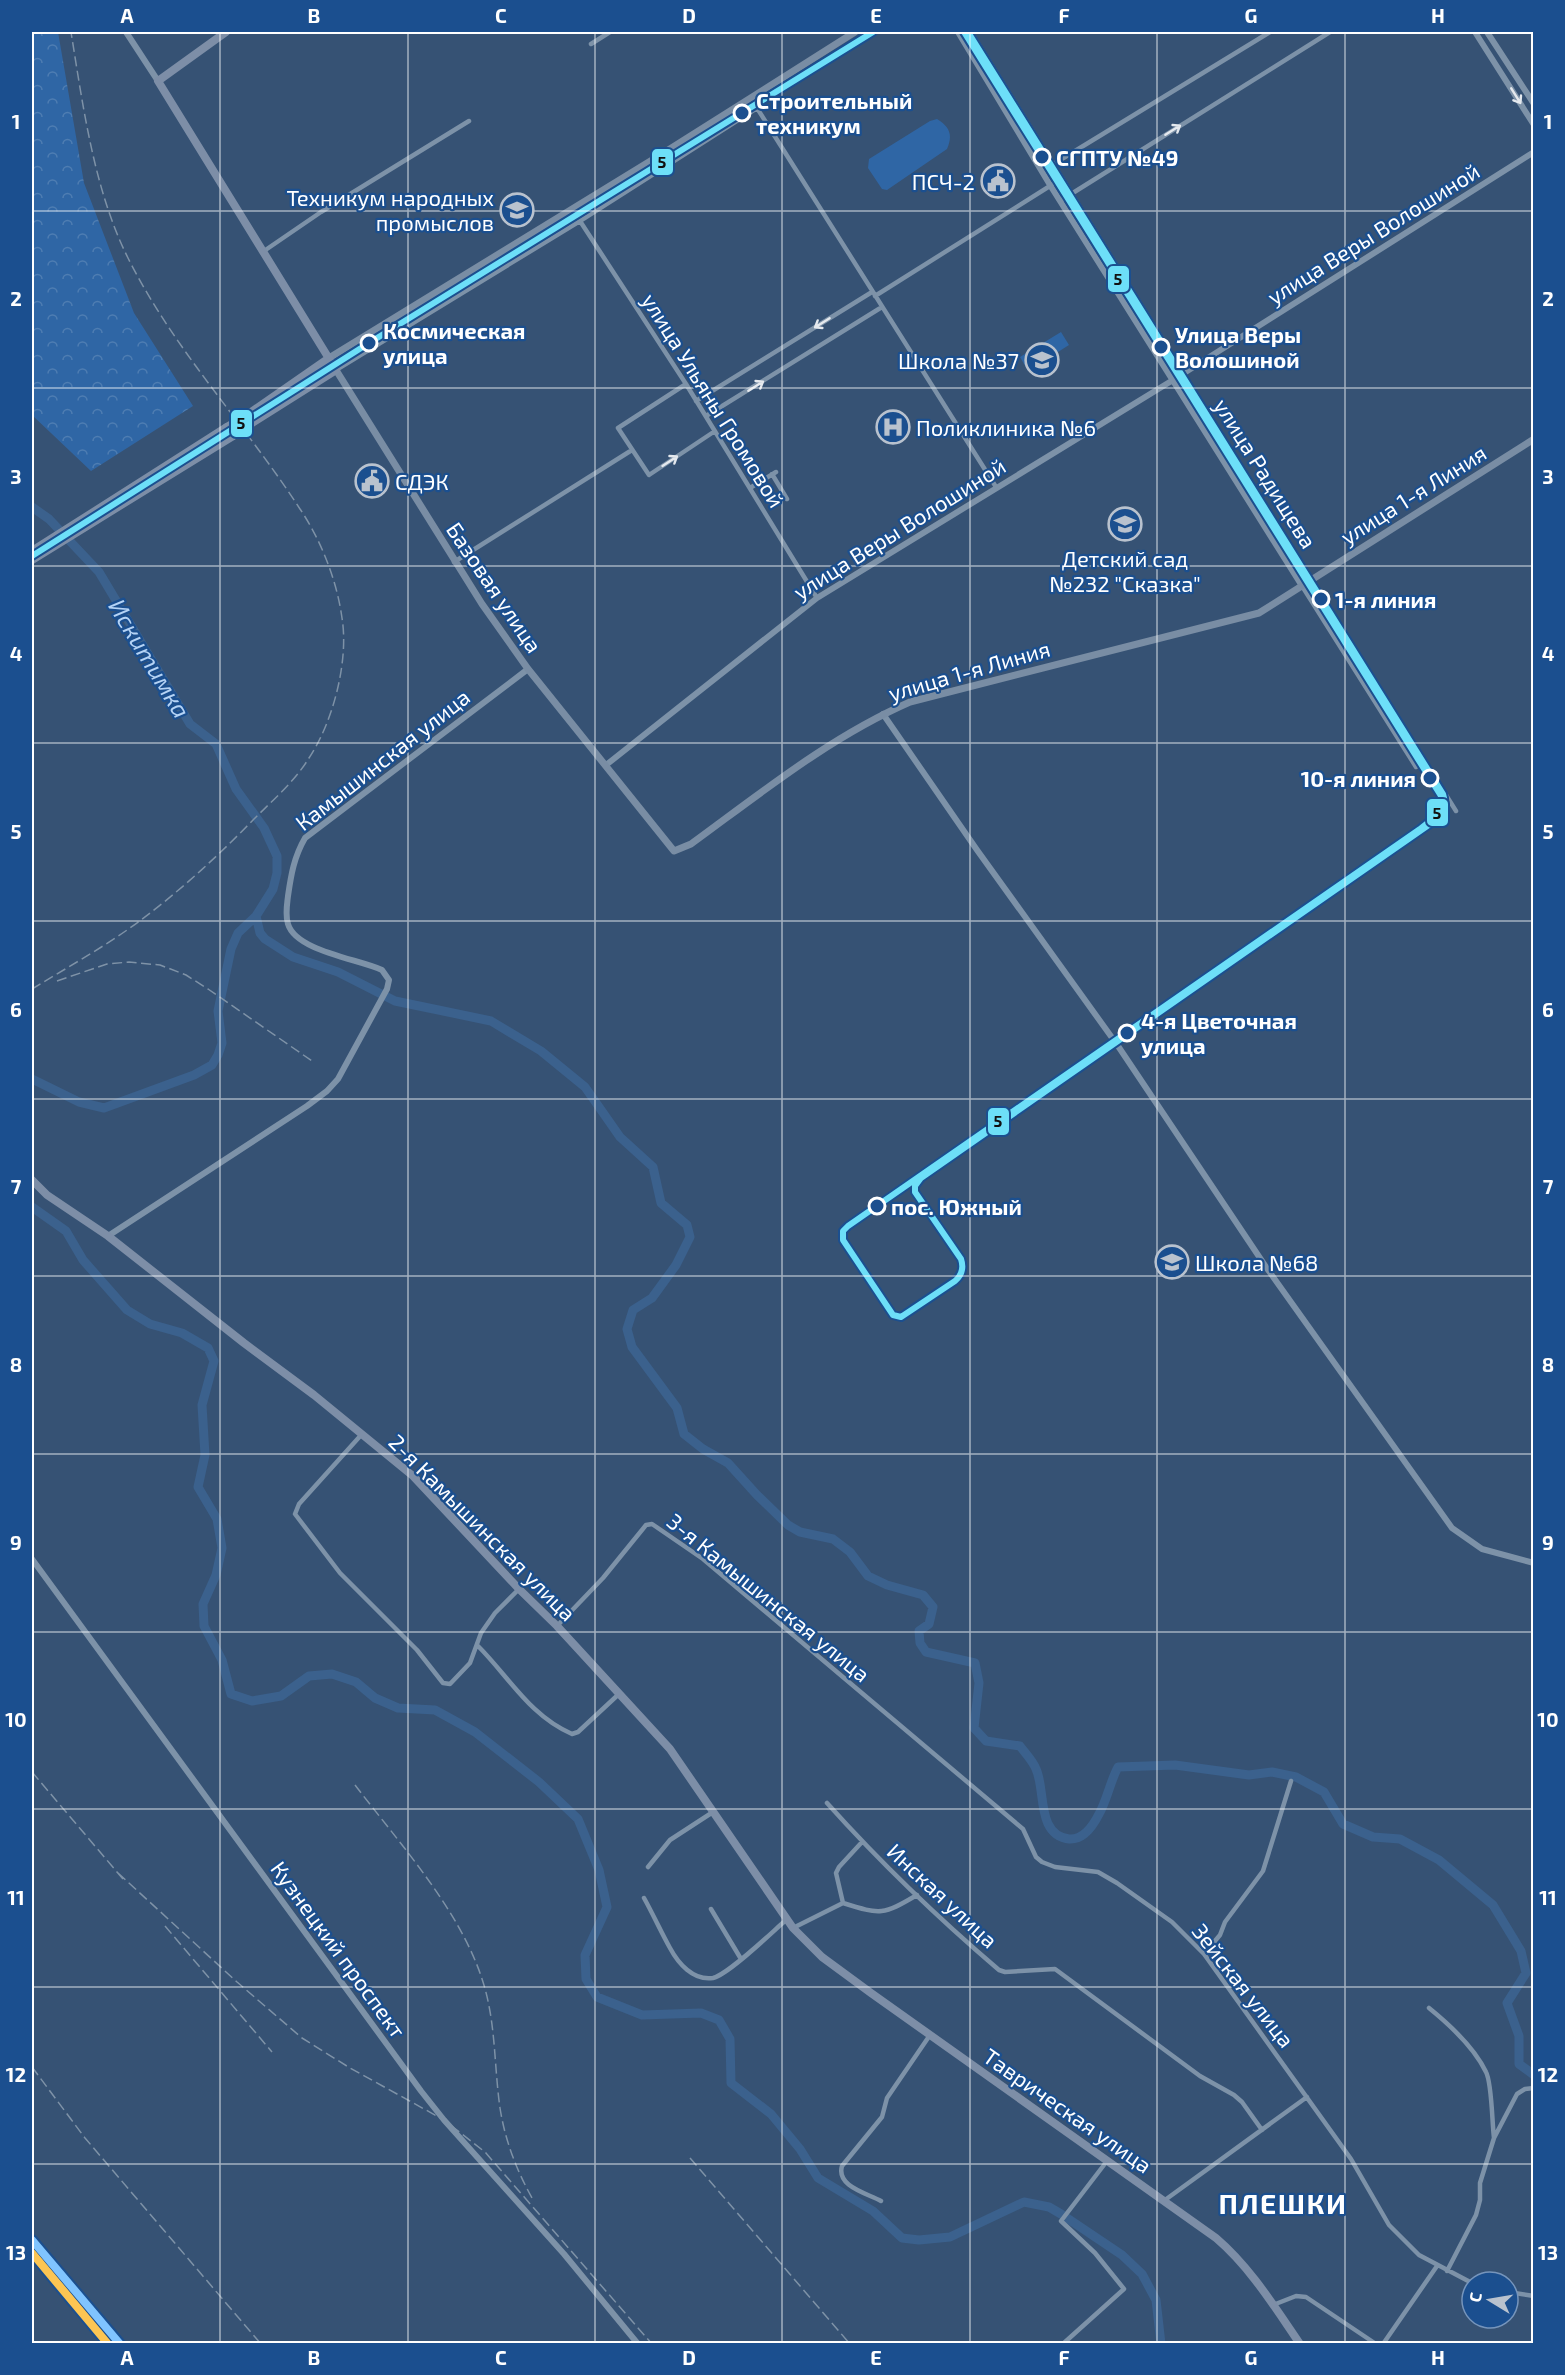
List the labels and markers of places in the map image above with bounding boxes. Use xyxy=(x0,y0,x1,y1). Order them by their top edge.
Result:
place label: Строительный техникум xyxy=(756,87,912,138)
marker: Строительный техникум xyxy=(733,104,751,122)
place label: СГПТУ №49 xyxy=(1056,144,1178,170)
marker: СГПТУ №49 xyxy=(1033,148,1051,166)
public building icon: ПСЧ-2 xyxy=(980,163,1016,199)
place label: ПСЧ-2 xyxy=(912,168,975,194)
place label: Техникум народных промыслов xyxy=(287,184,494,235)
school or university icon: Техникум народных промыслов xyxy=(499,192,535,228)
place label: Космическая улица xyxy=(383,317,525,368)
place label: Улица Веры Волошиной xyxy=(1175,321,1301,372)
marker: Космическая улица xyxy=(360,334,378,352)
marker: Улица Веры Волошиной xyxy=(1152,338,1170,356)
school or university icon: Школа №37 xyxy=(1024,342,1060,378)
place label: Школа №37 xyxy=(898,347,1019,373)
hospital icon: Поликлиника №6 xyxy=(875,409,911,445)
place label: Поликлиника №6 xyxy=(916,414,1096,440)
public building icon: СДЭК xyxy=(354,463,390,499)
place label: СДЭК xyxy=(395,468,449,494)
school or university icon: Детский сад №232 "Сказка" xyxy=(1107,506,1143,542)
place label: Детский сад №232 "Сказка" xyxy=(1049,545,1201,596)
place label: 1-я линия xyxy=(1335,586,1436,612)
marker: 1-я линия xyxy=(1312,590,1330,608)
place label: 10-я линия xyxy=(1301,765,1416,791)
marker: 10-я линия xyxy=(1421,769,1439,787)
place label: 4-я Цветочная улица xyxy=(1141,1007,1297,1058)
marker: 4-я Цветочная улица xyxy=(1118,1024,1136,1042)
place label: пос. Южный xyxy=(891,1193,1022,1219)
marker: пос. Южный xyxy=(868,1197,886,1215)
school or university icon: Школа №68 xyxy=(1154,1244,1190,1280)
place label: Школа №68 xyxy=(1195,1249,1318,1275)

